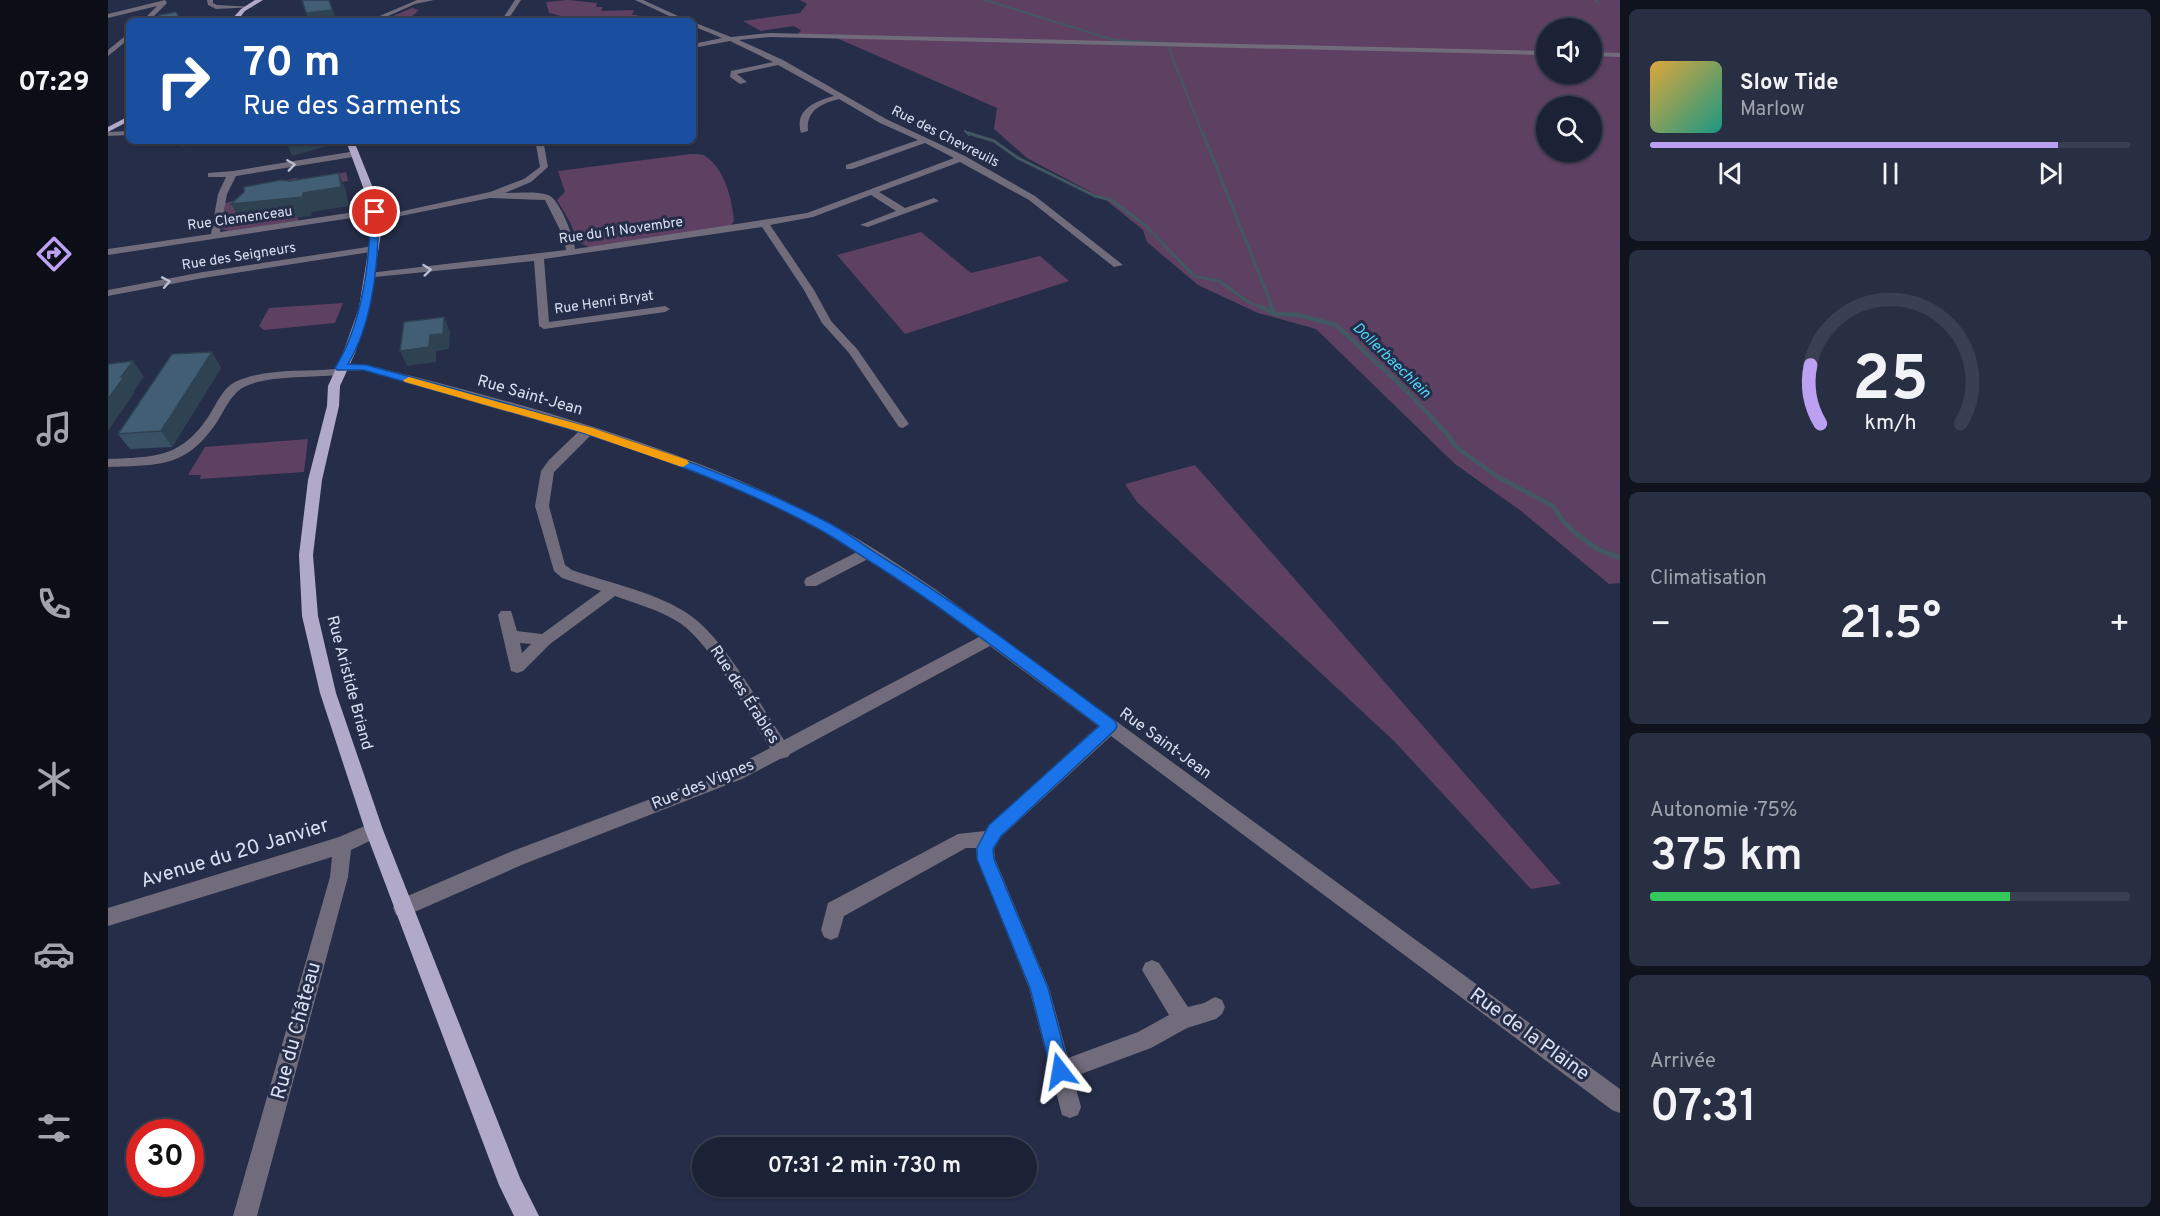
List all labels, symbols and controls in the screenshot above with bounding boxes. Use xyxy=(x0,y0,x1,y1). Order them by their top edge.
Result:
map controls xyxy=(1536,18,1602,162)
button: sound xyxy=(1536,18,1602,84)
text: 70 m xyxy=(243,38,341,91)
icon: right xyxy=(144,42,222,120)
text: 07:29 xyxy=(18,66,90,100)
text: Slow Tide xyxy=(1740,70,1839,97)
text: Rue des Sarments xyxy=(243,90,462,124)
button: search xyxy=(1536,96,1602,162)
text: Marlow xyxy=(1740,97,1804,123)
street label: Rue des Chevreuils xyxy=(888,102,1002,172)
icon: previous xyxy=(1714,157,1747,190)
icon: pause xyxy=(1874,157,1907,190)
icon: next xyxy=(2034,157,2067,190)
one-way arrow xyxy=(286,159,296,171)
pin xyxy=(349,186,400,237)
icon: arrive xyxy=(358,195,391,228)
street label: Rue Clemenceau xyxy=(186,203,294,235)
street label: Rue du 11 Novembre xyxy=(558,214,684,248)
icon: directions xyxy=(33,233,75,275)
street label: Rue des Seigneurs xyxy=(181,240,297,274)
one-way arrow xyxy=(423,264,432,277)
one-way arrow xyxy=(161,277,170,289)
street label: Rue Henri Bryat xyxy=(553,288,655,318)
water label: Dollerbaechlein xyxy=(1348,319,1434,403)
text: 25 xyxy=(1852,343,1928,422)
street label: Rue Saint-Jean xyxy=(475,371,585,421)
icon: music xyxy=(33,408,75,450)
text: km/h xyxy=(1864,410,1916,437)
text: Climatisation xyxy=(1650,566,1767,592)
icon: phone xyxy=(33,583,75,625)
text: 21.5° xyxy=(1839,597,1941,654)
text: − xyxy=(1650,605,1671,647)
text: + xyxy=(2109,605,2130,647)
street label: Rue Aristide Briand xyxy=(321,614,377,752)
street label: Rue des Érables xyxy=(705,641,785,748)
street label: Rue Saint-Jean xyxy=(1115,704,1215,784)
street label: Rue des Vignes xyxy=(649,755,757,815)
icon: climate xyxy=(33,758,75,800)
text: Autonomie · 75% xyxy=(1650,798,1797,824)
street label: Avenue du 20 Janvier xyxy=(138,813,332,895)
text: 375 km xyxy=(1650,829,1803,886)
icon: car xyxy=(33,933,75,975)
street label: Rue du Château xyxy=(266,959,328,1103)
street label: Rue de la Plaine xyxy=(1464,983,1594,1087)
position arrow xyxy=(1028,1039,1092,1103)
text: Arrivée xyxy=(1650,1049,1716,1075)
text: 07:31 xyxy=(1650,1080,1757,1137)
icon: filters xyxy=(33,1107,75,1149)
speed limit sign: 30 xyxy=(126,1119,204,1197)
text: 07:31 · 2 min · 730 m xyxy=(768,1153,961,1180)

